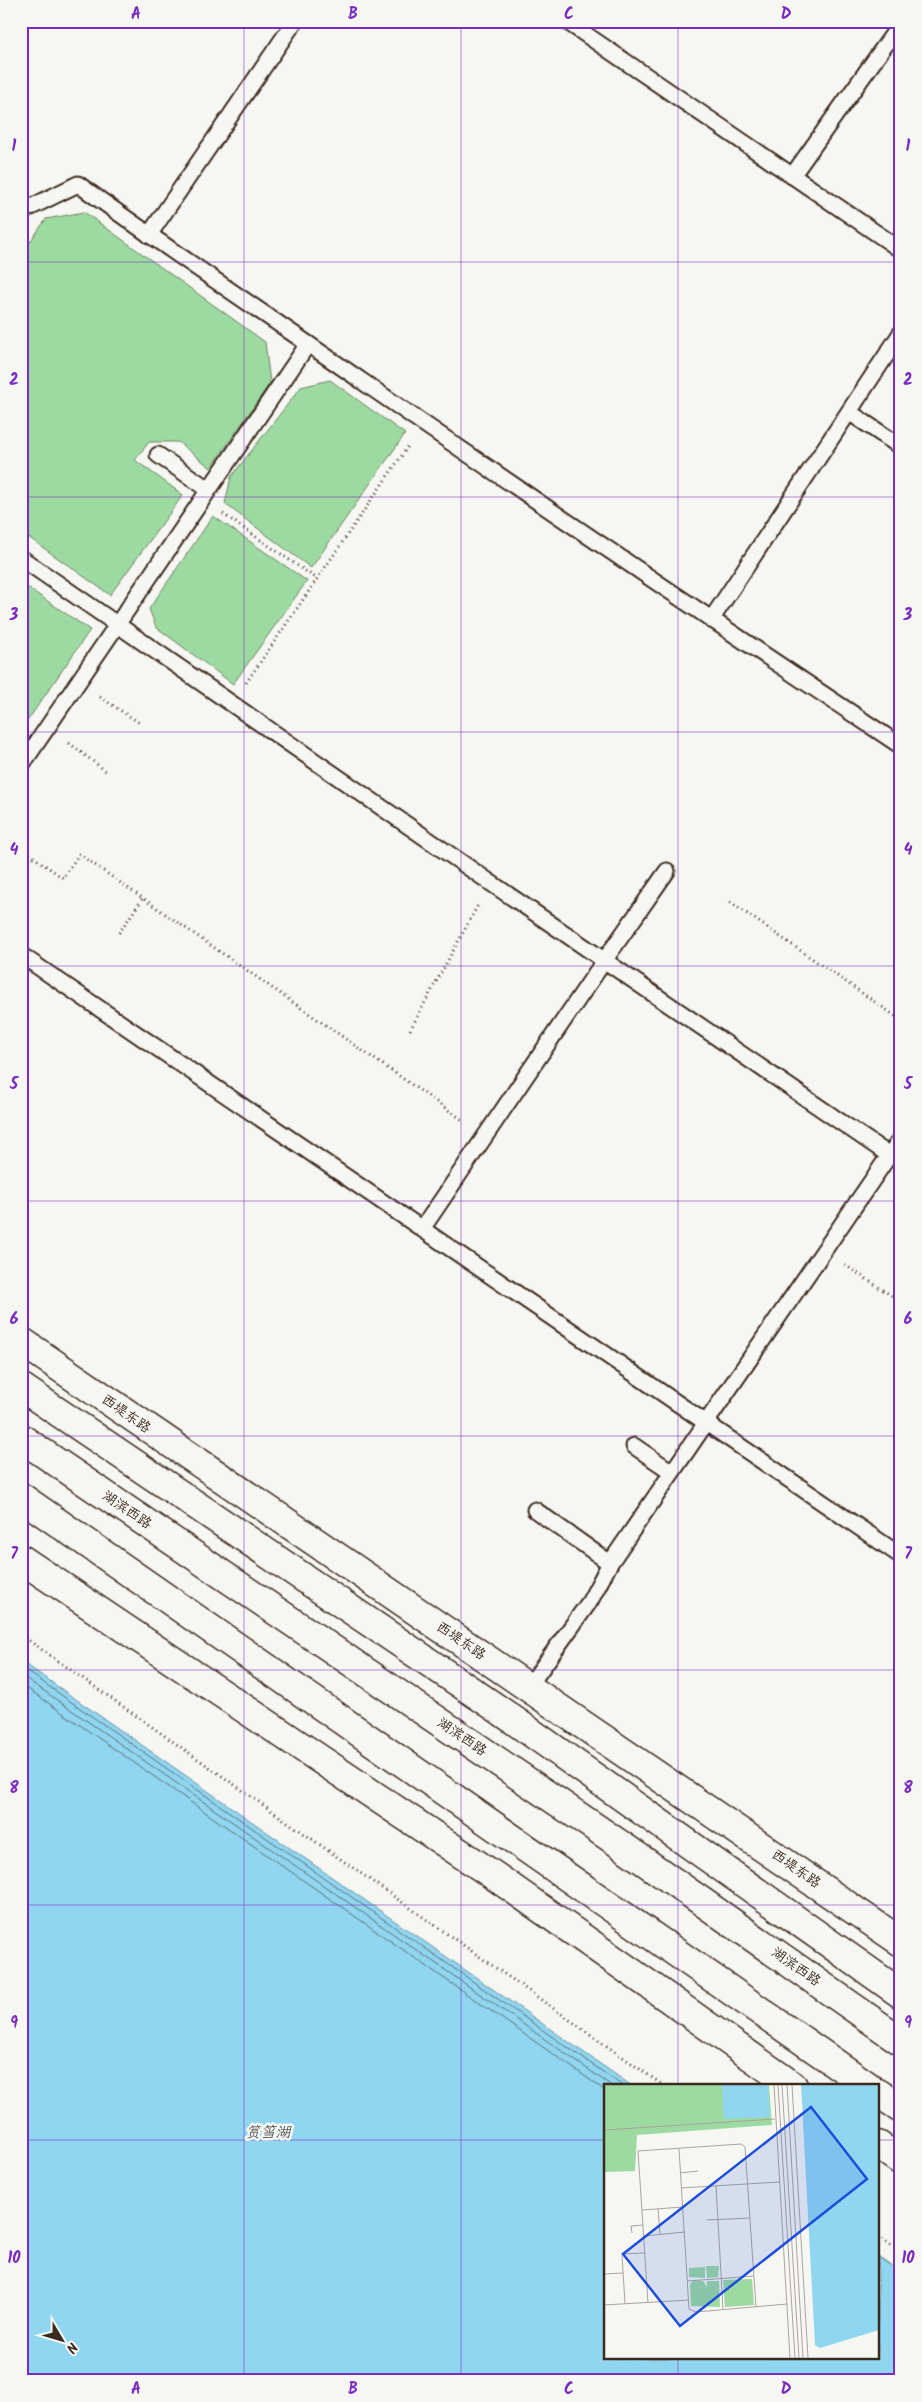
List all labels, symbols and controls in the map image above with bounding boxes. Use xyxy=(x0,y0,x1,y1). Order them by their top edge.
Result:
text: A xyxy=(131,2,141,27)
text: B xyxy=(348,2,358,27)
text: C xyxy=(564,2,574,27)
text: D xyxy=(781,2,792,27)
text: 1 xyxy=(12,134,17,159)
text: 1 xyxy=(906,134,911,159)
text: 2 xyxy=(9,368,19,393)
text: 2 xyxy=(903,368,913,393)
text: 3 xyxy=(9,603,19,628)
text: 3 xyxy=(903,603,913,628)
text: 4 xyxy=(10,838,19,863)
text: 4 xyxy=(904,838,913,863)
text: 5 xyxy=(9,1072,20,1097)
text: 5 xyxy=(903,1072,914,1097)
text: 6 xyxy=(10,1307,19,1332)
text: 6 xyxy=(904,1307,913,1332)
street label: 西堤东路 xyxy=(97,1389,155,1439)
street label: 湖滨西路 xyxy=(98,1485,156,1535)
text: 7 xyxy=(10,1542,18,1567)
text: 7 xyxy=(904,1542,912,1567)
street label: 西堤东路 xyxy=(432,1616,490,1666)
street label: 湖滨西路 xyxy=(433,1712,491,1762)
text: 8 xyxy=(9,1776,19,1801)
text: 8 xyxy=(903,1776,913,1801)
street label: 西堤东路 xyxy=(767,1844,825,1894)
street label: 湖滨西路 xyxy=(767,1942,825,1992)
text: 9 xyxy=(10,2011,18,2036)
text: 9 xyxy=(904,2011,912,2036)
inset map xyxy=(604,2084,880,2360)
water label: 筼筜湖 xyxy=(245,2121,292,2145)
text: 10 xyxy=(7,2246,21,2271)
text: 10 xyxy=(901,2246,915,2271)
north arrow xyxy=(38,2314,88,2364)
text: N xyxy=(60,2337,83,2358)
text: A xyxy=(131,2377,141,2402)
text: B xyxy=(348,2377,358,2402)
text: C xyxy=(564,2377,574,2402)
text: D xyxy=(781,2377,792,2402)

